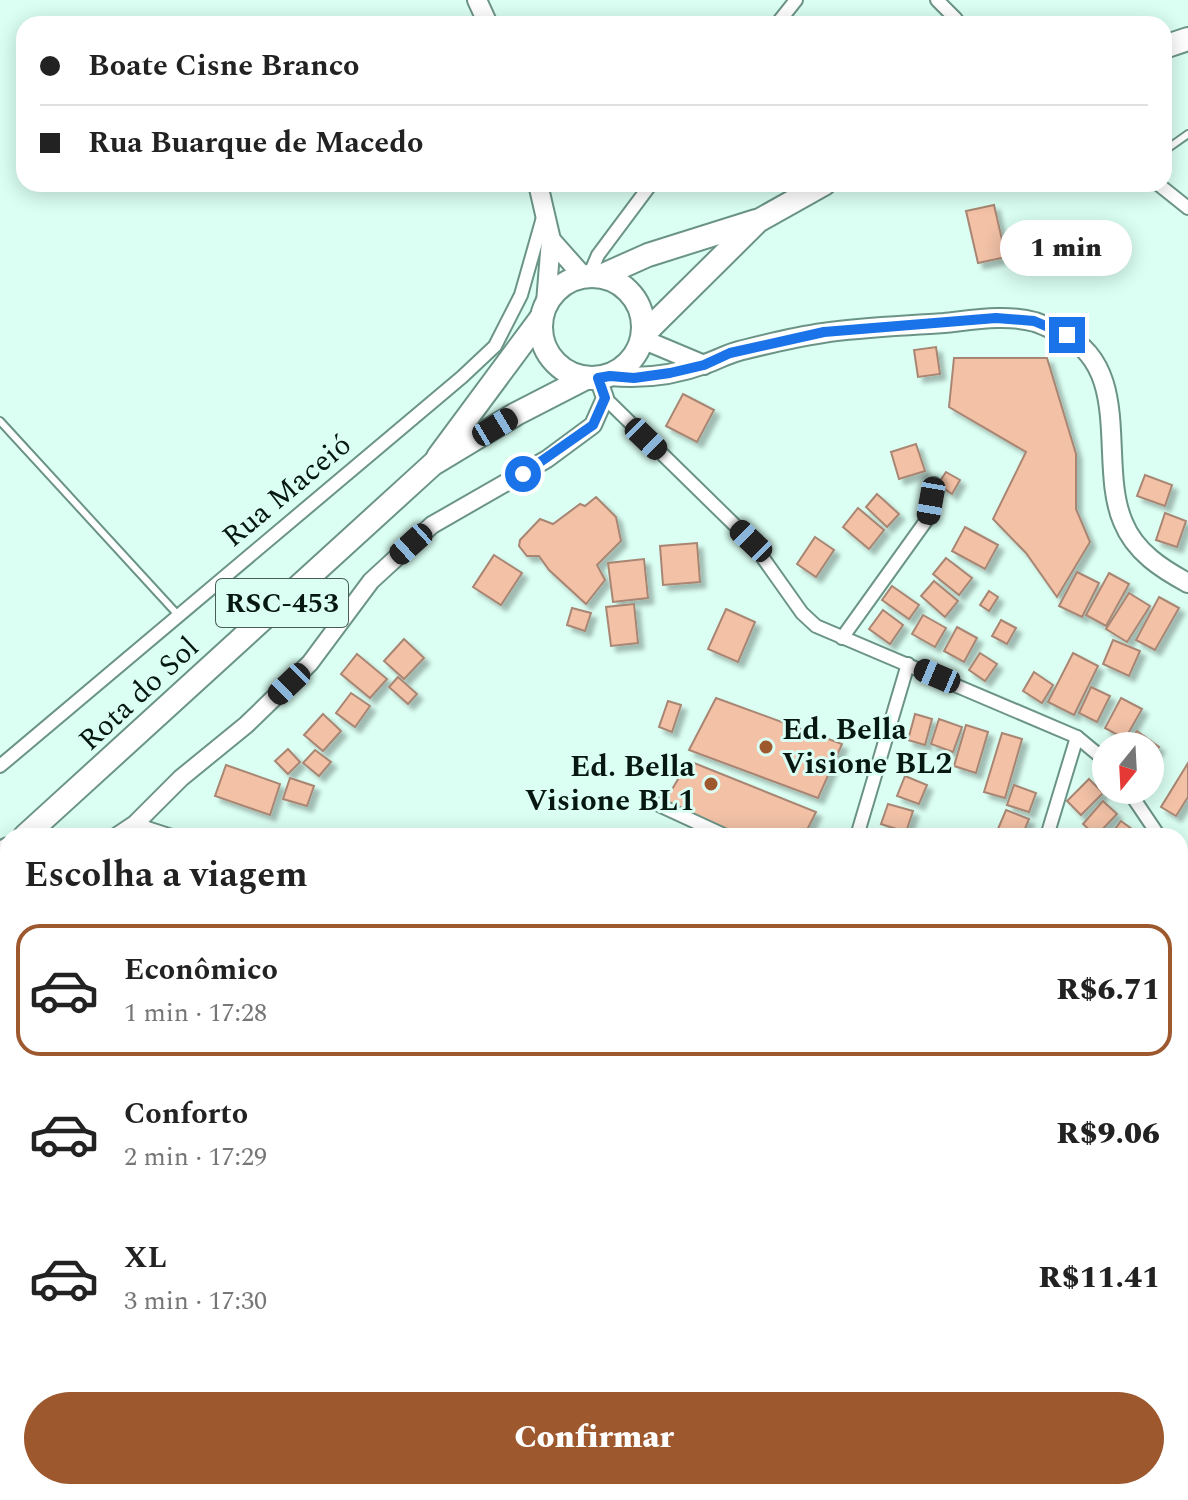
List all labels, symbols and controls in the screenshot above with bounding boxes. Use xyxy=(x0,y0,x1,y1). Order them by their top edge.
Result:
text: Boate Cisne Branco xyxy=(88,43,360,89)
text: Rua Buarque de Macedo xyxy=(88,120,424,166)
callout: 1 min xyxy=(1001,219,1133,275)
text: 1 min xyxy=(1030,228,1102,268)
route end xyxy=(1049,317,1085,353)
car xyxy=(468,404,522,450)
car xyxy=(620,414,672,464)
street label: Rua Maceió xyxy=(212,423,362,559)
route start xyxy=(505,456,541,492)
car xyxy=(915,475,947,527)
car xyxy=(725,516,777,566)
car xyxy=(385,519,437,569)
road number: RSC-453 xyxy=(216,579,348,627)
street label: Rota do Sol xyxy=(68,626,210,762)
car xyxy=(910,656,964,696)
car xyxy=(263,659,315,709)
place label: Ed. Bella Visione BL2 xyxy=(782,707,952,787)
north arrow xyxy=(1092,732,1164,804)
map controls xyxy=(1092,732,1164,804)
marker: Ed. Bella Visione BL2 xyxy=(757,738,775,756)
place label: Ed. Bella Visione BL1 xyxy=(525,744,696,824)
marker: Ed. Bella Visione BL1 xyxy=(702,775,720,793)
text: Escolha a viagem xyxy=(24,848,308,903)
text: Econômico xyxy=(124,947,278,993)
icon: car xyxy=(28,954,100,1026)
text: R$6.71 xyxy=(1057,967,1160,1013)
text: 1 min · 17:28 xyxy=(124,993,267,1033)
text: Conforto xyxy=(124,1091,248,1137)
icon: car xyxy=(28,1098,100,1170)
text: R$9.06 xyxy=(1057,1111,1160,1157)
text: 2 min · 17:29 xyxy=(124,1137,267,1177)
text: XL xyxy=(124,1235,167,1281)
icon: car xyxy=(28,1242,100,1314)
text: R$11.41 xyxy=(1039,1255,1160,1301)
text: 3 min · 17:30 xyxy=(124,1281,267,1321)
button: Confirmar xyxy=(24,1392,1164,1484)

